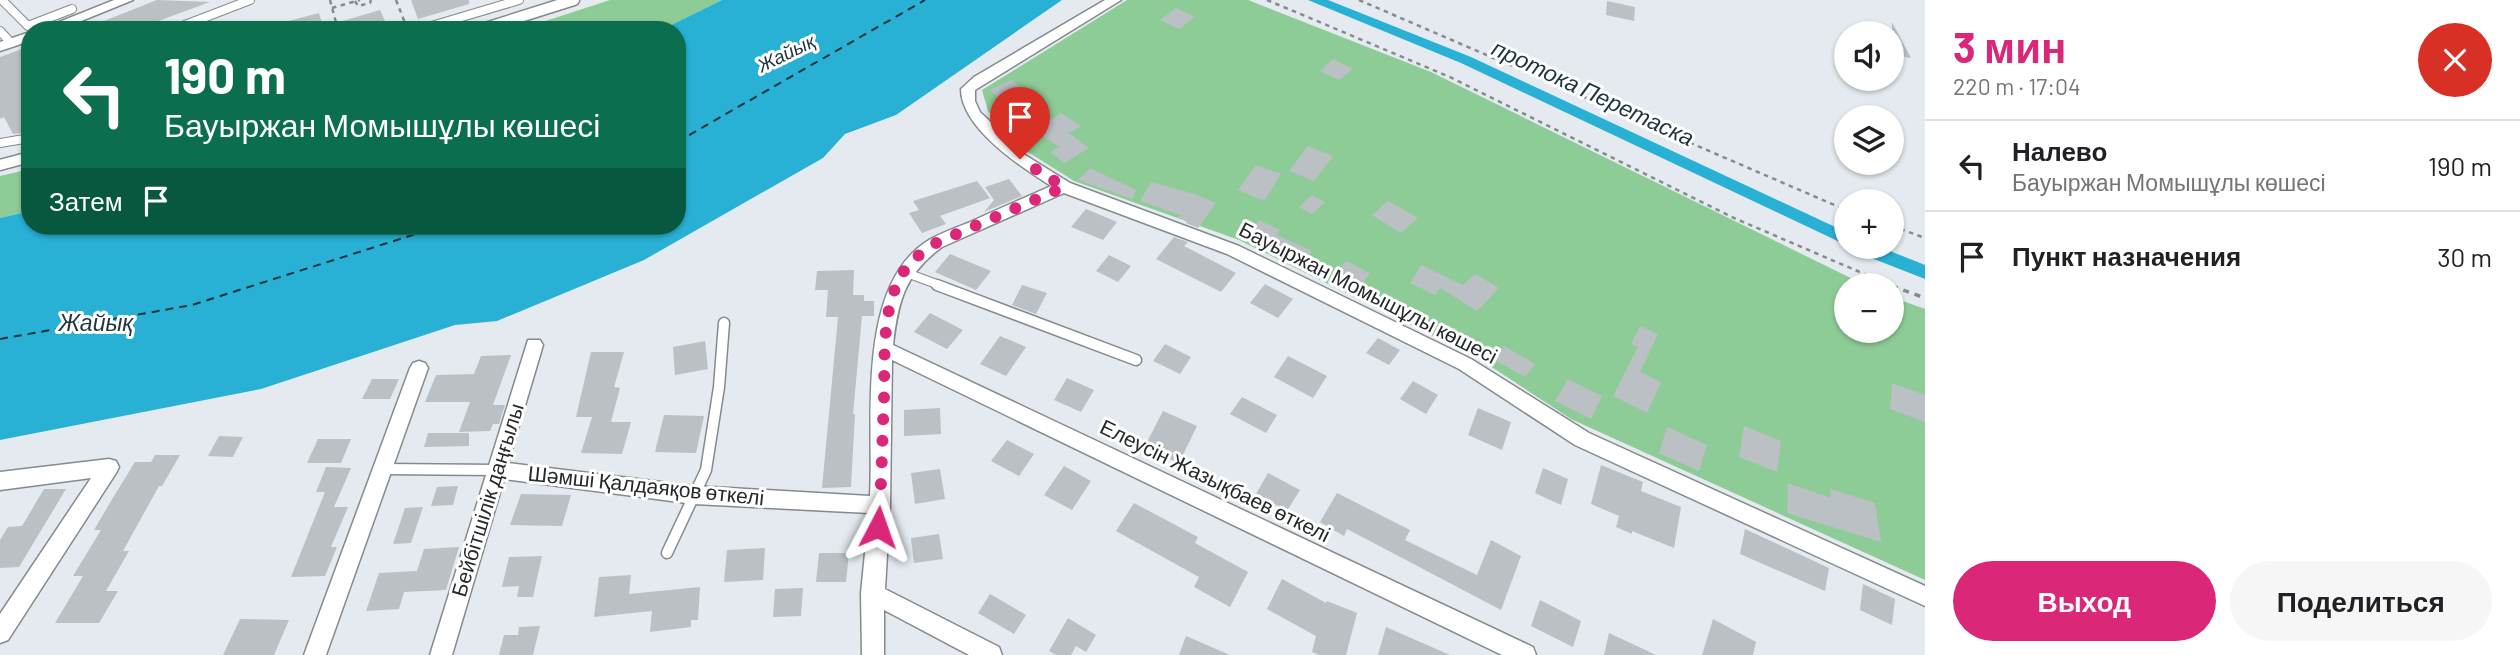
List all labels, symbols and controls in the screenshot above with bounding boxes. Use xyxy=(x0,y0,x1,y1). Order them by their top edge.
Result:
map controls xyxy=(1834,21,1904,343)
button: sound xyxy=(1834,21,1904,91)
text: 3 мин xyxy=(1953,21,2066,71)
button: close xyxy=(2418,23,2492,97)
water label: Жайық xyxy=(752,28,819,77)
water label: протока Перетаска xyxy=(1488,33,1699,151)
text: 190 m xyxy=(164,45,286,104)
icon: left xyxy=(49,49,140,140)
text: 220 m · 17:04 xyxy=(1953,72,2081,100)
pin xyxy=(990,87,1050,159)
icon: arrive xyxy=(1001,98,1039,136)
text: Бауыржан Момышұлы көшесі xyxy=(164,105,600,143)
button: layers xyxy=(1834,105,1904,175)
text: Налево xyxy=(2012,135,2107,166)
icon: left xyxy=(1953,147,1991,185)
text: 190 m xyxy=(2428,150,2492,181)
text: Бауыржан Момышұлы көшесі xyxy=(2012,168,2326,196)
icon: arrive xyxy=(137,182,175,220)
text: Затем xyxy=(49,185,123,216)
button: + xyxy=(1834,189,1904,259)
street label: Бауыржан Момышұлы көшесі xyxy=(1235,216,1502,368)
icon: arrive xyxy=(1953,238,1991,276)
text: Пункт назначения xyxy=(2012,240,2241,271)
text: 30 m xyxy=(2437,241,2492,272)
button: − xyxy=(1834,273,1904,343)
water label: Жайық xyxy=(58,308,134,336)
street label: Бейбітшілік даңғылы xyxy=(445,400,528,599)
street label: Елеусін Жазықбаев өткелі xyxy=(1097,413,1335,546)
street label: Шәмші Қалдаяқов өткелі xyxy=(527,460,766,509)
position arrow xyxy=(841,490,915,564)
button: Выход xyxy=(1953,561,2216,641)
button: Поделиться xyxy=(2230,561,2492,641)

